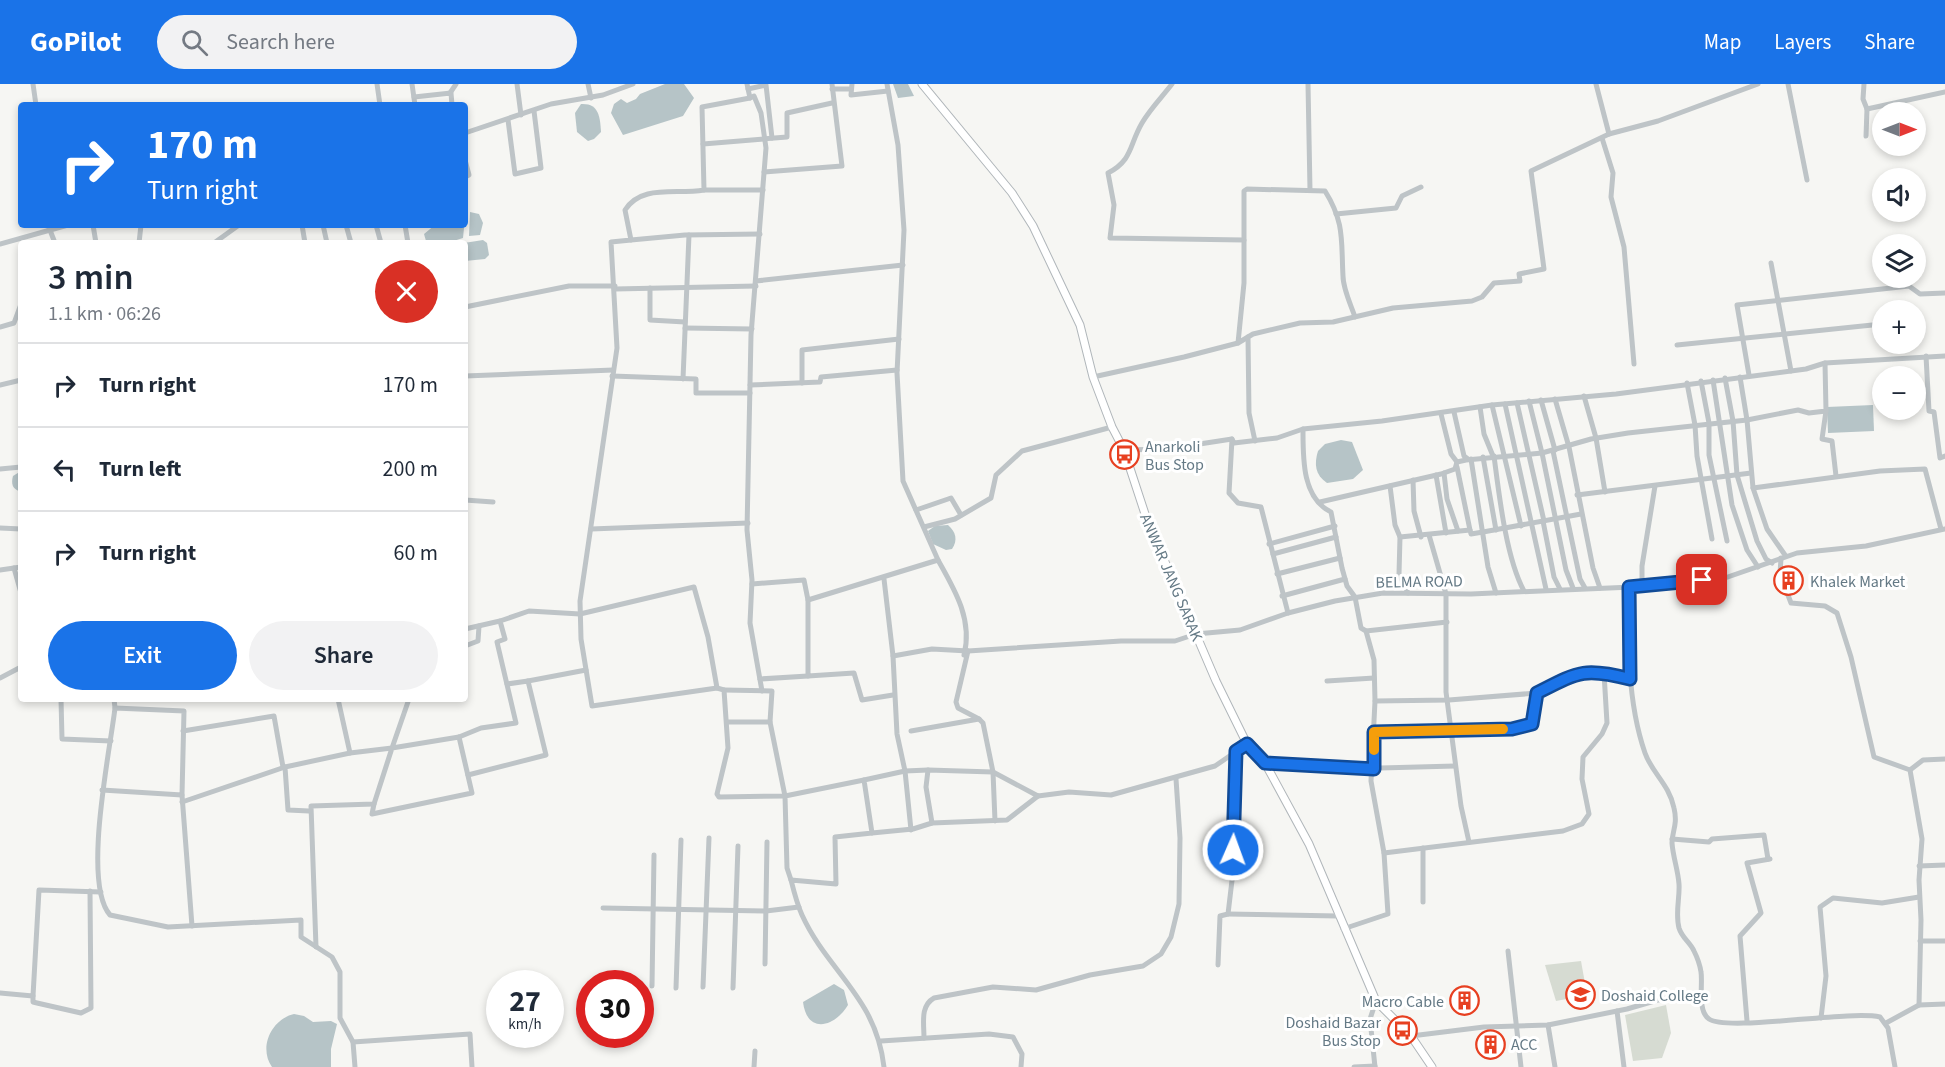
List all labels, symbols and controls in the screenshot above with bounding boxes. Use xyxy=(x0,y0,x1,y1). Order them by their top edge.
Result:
search box xyxy=(157,15,577,69)
text: GoPilot xyxy=(30,22,121,62)
icon: search xyxy=(178,26,211,59)
text: Search here xyxy=(226,26,335,58)
text: Map xyxy=(1704,27,1741,57)
text: Layers xyxy=(1774,27,1831,57)
text: Share xyxy=(1864,27,1915,57)
north arrow xyxy=(1872,102,1926,156)
map controls xyxy=(1872,102,1926,420)
text: 170 m xyxy=(147,115,258,175)
icon: right xyxy=(48,126,126,204)
button: sound xyxy=(1872,168,1926,222)
text: Turn right xyxy=(147,171,258,210)
button: layers xyxy=(1872,234,1926,288)
text: 3 min xyxy=(48,252,134,303)
button: close xyxy=(375,260,438,323)
text: 1.1 km · 06:26 xyxy=(48,300,161,328)
button: + xyxy=(1872,300,1926,354)
button: − xyxy=(1872,366,1926,420)
icon: right xyxy=(48,369,81,402)
text: Turn right xyxy=(99,369,196,401)
text: 170 m xyxy=(383,369,438,401)
place label: Anarkoli Bus Stop xyxy=(1145,436,1204,476)
bus stop icon: Anarkoli Bus Stop xyxy=(1108,439,1140,471)
icon: left xyxy=(48,453,81,486)
text: Turn left xyxy=(99,453,181,485)
text: 200 m xyxy=(383,453,438,485)
street label: ANWAR JANG SARAK xyxy=(1134,510,1208,645)
icon: right xyxy=(48,537,81,570)
text: Turn right xyxy=(99,537,196,569)
text: 60 m xyxy=(393,537,438,569)
pin xyxy=(1676,554,1727,605)
icon: arrive xyxy=(1685,563,1718,596)
building icon: Khalek Market xyxy=(1773,565,1805,597)
street label: BELMA ROAD xyxy=(1375,570,1463,594)
place label: Khalek Market xyxy=(1810,571,1906,593)
button: Exit xyxy=(48,621,237,690)
button: Share xyxy=(249,621,438,690)
position arrow xyxy=(1201,818,1265,882)
speed limit sign: 30 xyxy=(576,970,654,1048)
school or university icon: Doshaid College xyxy=(1564,979,1596,1011)
text: 27 xyxy=(509,980,541,1023)
building icon: Macro Cable xyxy=(1449,985,1481,1017)
place label: Doshaid College xyxy=(1601,985,1709,1007)
place label: Macro Cable xyxy=(1362,991,1444,1013)
place label: Doshaid Bazar Bus Stop xyxy=(1286,1012,1381,1052)
text: km/h xyxy=(508,1014,542,1035)
bus stop icon: Doshaid Bazar Bus Stop xyxy=(1386,1015,1418,1047)
building icon: ACC xyxy=(1474,1028,1506,1060)
place label: ACC xyxy=(1511,1034,1537,1056)

